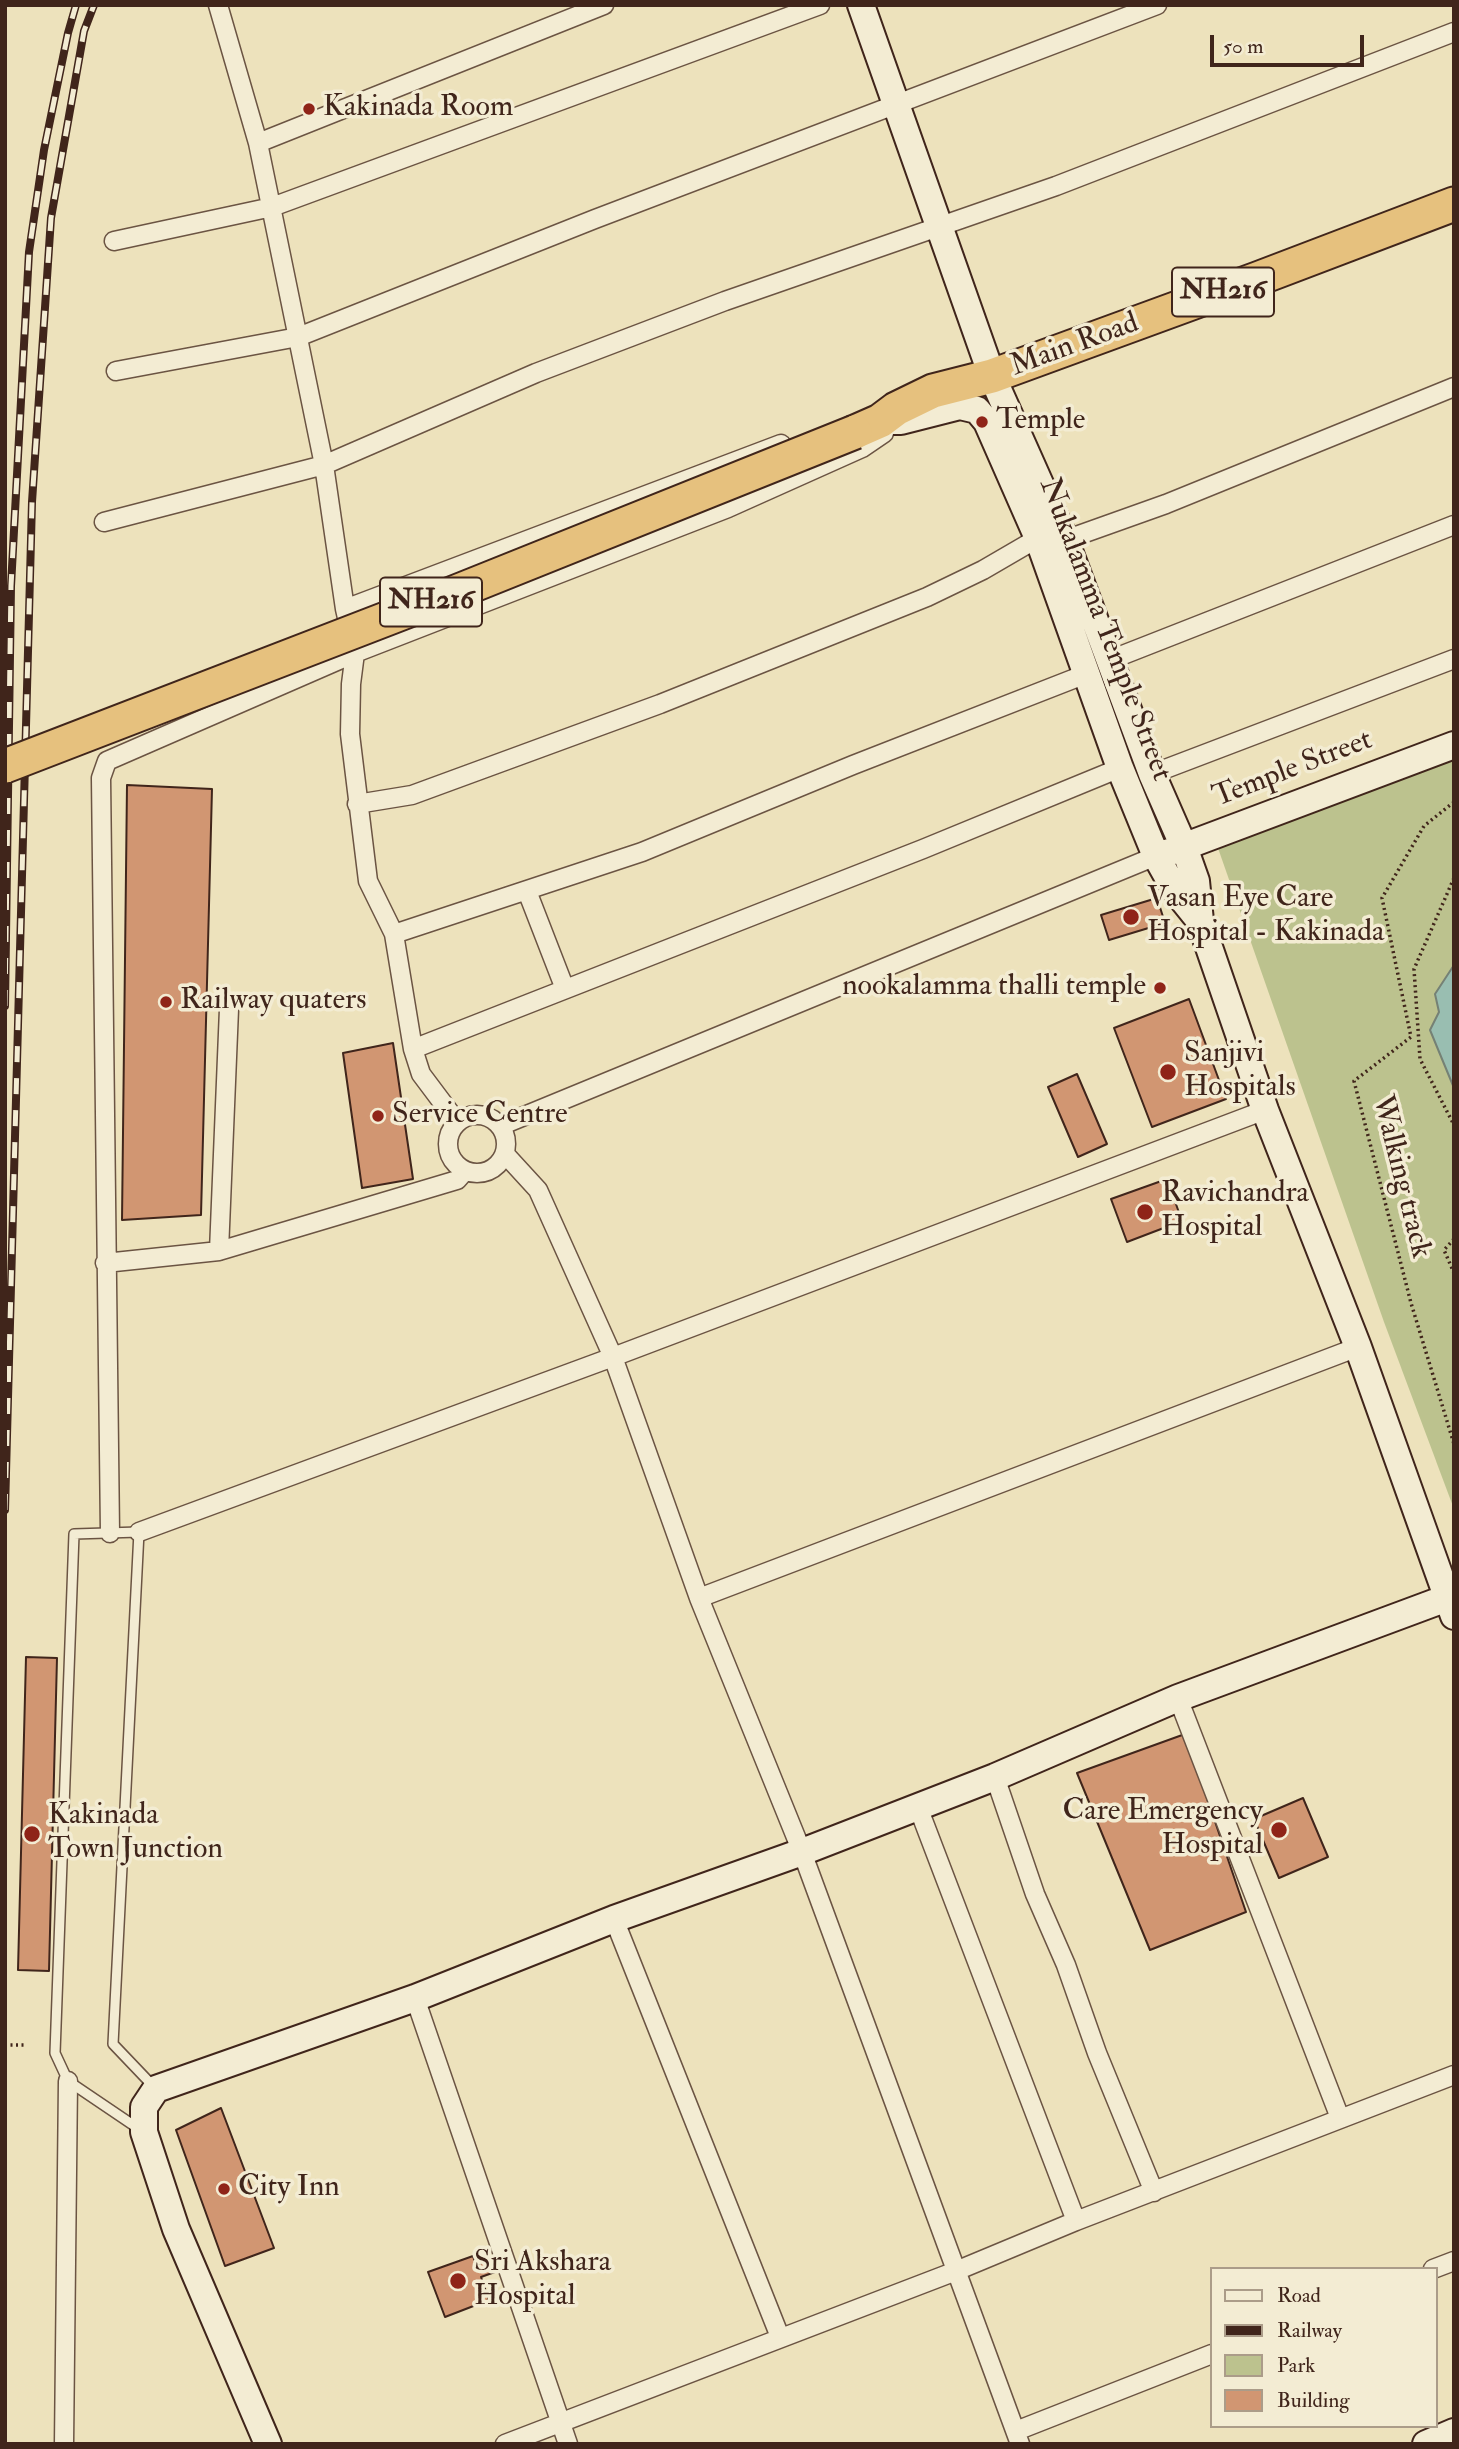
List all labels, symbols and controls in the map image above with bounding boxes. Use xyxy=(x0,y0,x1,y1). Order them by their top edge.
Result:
scale bar xyxy=(1214,21,1368,65)
text: 50 m xyxy=(1223,33,1264,60)
place label: Kakinada Room xyxy=(323,91,513,127)
marker: Kakinada Room xyxy=(301,101,317,117)
road number: NH216 xyxy=(1172,268,1274,316)
street label: Main Road xyxy=(1006,306,1144,386)
place label: Temple xyxy=(996,404,1085,440)
marker: Temple xyxy=(974,414,990,430)
street label: Nukalamma Temple Street xyxy=(1030,474,1178,786)
road number: NH216 xyxy=(380,578,482,626)
street label: Temple Street xyxy=(1208,723,1378,817)
place label: Vasan Eye Care Hospital - Kakinada xyxy=(1147,882,1384,953)
marker: Vasan Eye Care Hospital - Kakinada xyxy=(1121,907,1141,927)
place label: nookalamma thalli temple xyxy=(842,970,1146,1006)
marker: nookalamma thalli temple xyxy=(1152,980,1168,996)
place label: Railway quaters xyxy=(180,984,366,1020)
marker: Railway quaters xyxy=(158,994,174,1010)
place label: Sanjivi Hospitals xyxy=(1184,1037,1296,1108)
marker: Sanjivi Hospitals xyxy=(1158,1062,1178,1082)
street label: Walking track xyxy=(1362,1092,1438,1262)
place label: Service Centre xyxy=(392,1098,568,1134)
marker: Service Centre xyxy=(370,1108,386,1124)
place label: Ravichandra Hospital xyxy=(1161,1177,1309,1248)
marker: Ravichandra Hospital xyxy=(1135,1202,1155,1222)
place label: Care Emergency Hospital xyxy=(1063,1795,1263,1866)
place label: Kakinada Town Junction xyxy=(48,1799,223,1870)
marker: Care Emergency Hospital xyxy=(1269,1820,1289,1840)
marker: Kakinada Town Junction xyxy=(22,1824,42,1844)
place label: City Inn xyxy=(238,2171,340,2207)
marker: City Inn xyxy=(216,2181,232,2197)
place label: Sri Akshara Hospital xyxy=(474,2246,611,2316)
legend xyxy=(1210,2267,1438,2428)
marker: Sri Akshara Hospital xyxy=(448,2271,468,2291)
text: Road xyxy=(1277,2282,1321,2309)
text: Railway xyxy=(1277,2317,1342,2344)
text: Park xyxy=(1277,2352,1315,2379)
text: Building xyxy=(1277,2387,1350,2414)

